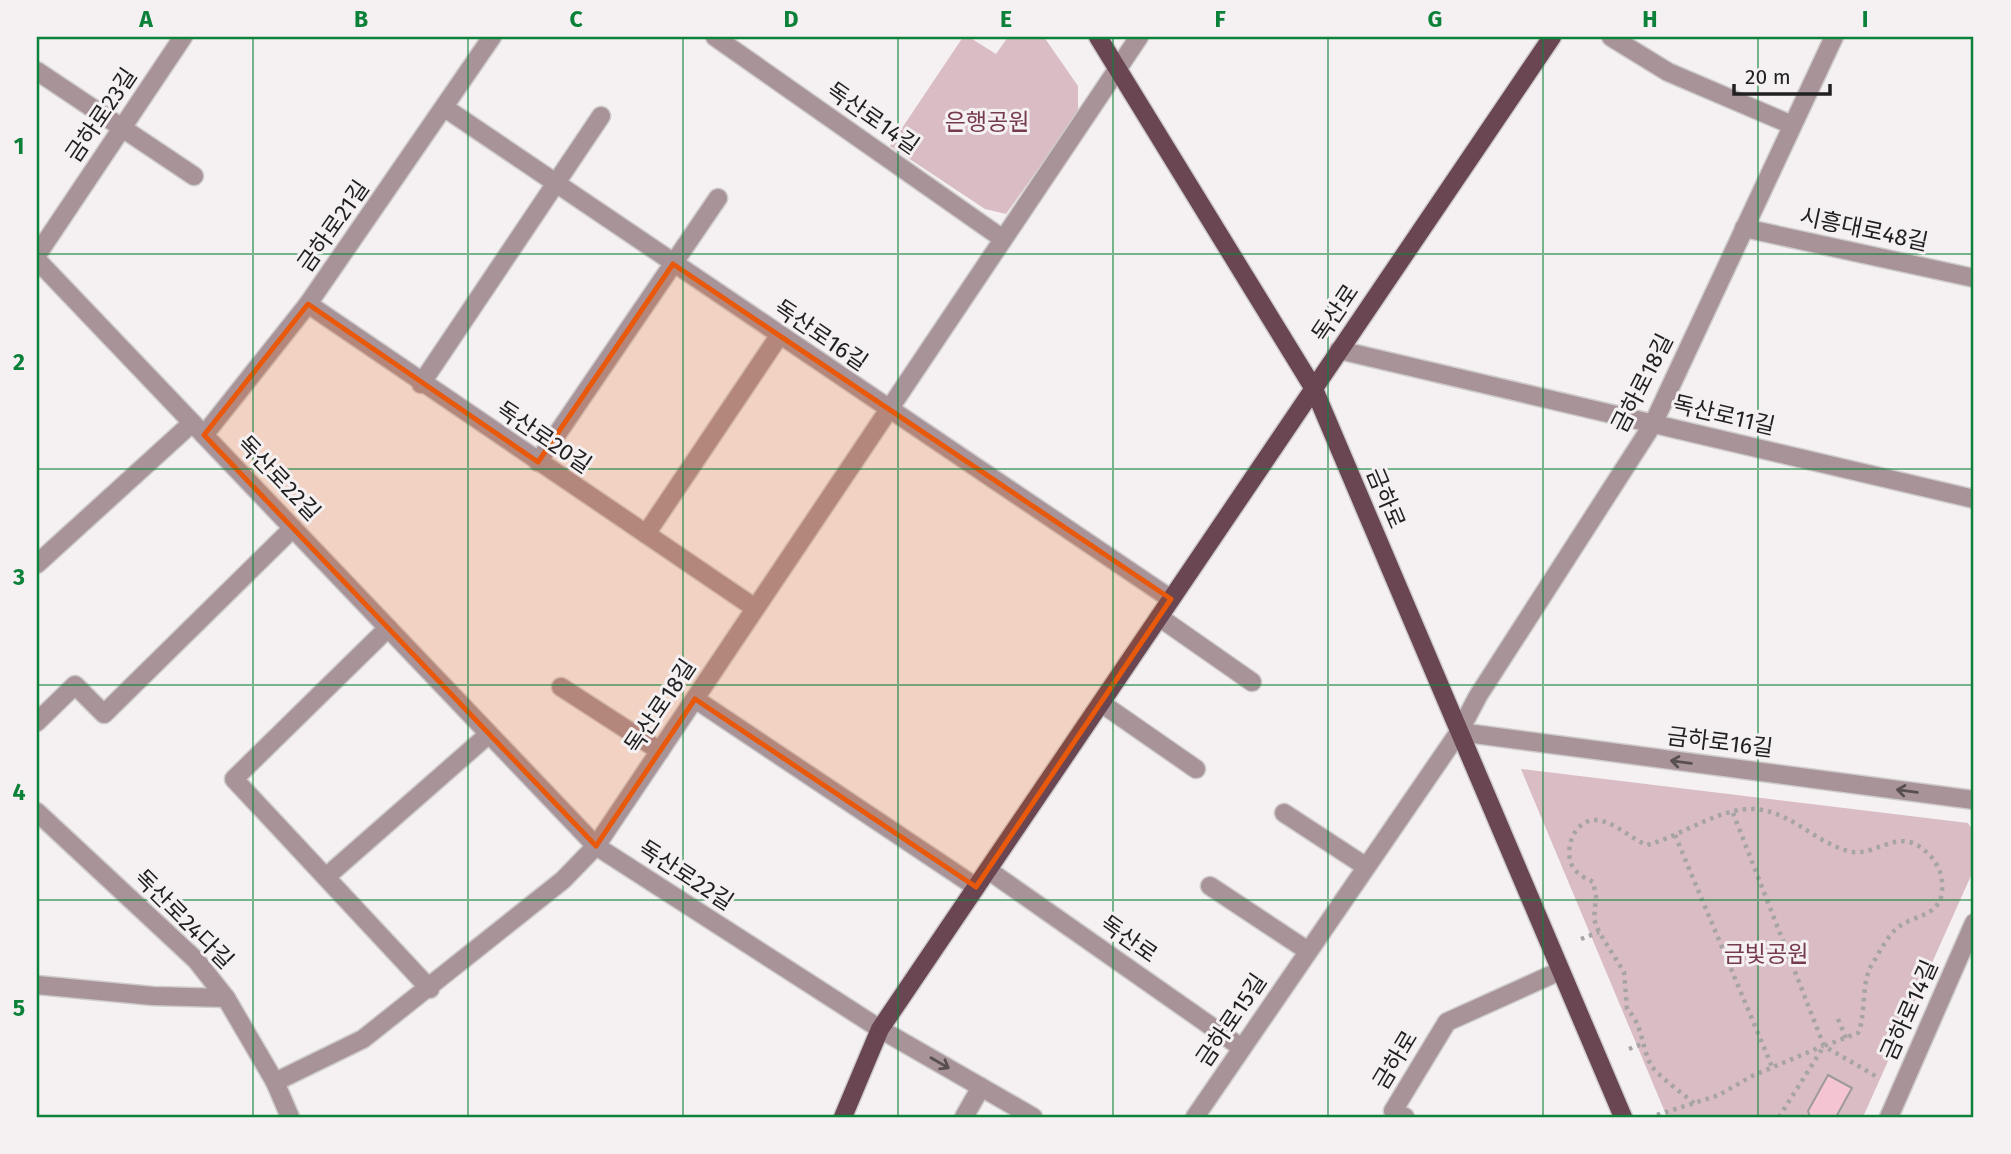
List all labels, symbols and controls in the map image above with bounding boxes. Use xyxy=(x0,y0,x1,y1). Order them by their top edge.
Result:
text: A xyxy=(138,5,153,33)
text: B xyxy=(354,5,368,33)
text: C xyxy=(569,5,583,33)
text: D xyxy=(784,5,799,33)
text: E xyxy=(1000,5,1012,33)
text: F xyxy=(1214,5,1226,33)
text: G xyxy=(1428,5,1442,33)
text: H xyxy=(1642,5,1658,33)
text: I xyxy=(1862,5,1868,33)
scale bar xyxy=(1734,52,1831,96)
street label: 금하로23길 xyxy=(59,63,143,167)
text: 20 m xyxy=(1745,64,1791,90)
street label: 독산로14길 xyxy=(821,76,925,160)
park label: 은행공원 xyxy=(945,108,1029,136)
text: 1 xyxy=(14,132,24,160)
street label: 금하로21길 xyxy=(291,175,375,277)
street label: 시흥대로48길 xyxy=(1797,202,1931,256)
street label: 독산로 xyxy=(1306,279,1364,347)
street label: 독산로16길 xyxy=(769,294,873,376)
street label: 금하로18길 xyxy=(1605,329,1679,437)
text: 2 xyxy=(13,348,25,376)
street label: 독산로11길 xyxy=(1670,390,1778,440)
street label: 독산로20길 xyxy=(491,395,597,479)
street label: 독산로22길 xyxy=(232,430,326,526)
street label: 금하로 xyxy=(1361,463,1411,533)
text: 3 xyxy=(12,563,25,591)
street label: 독산로18길 xyxy=(618,654,702,758)
street label: 금하로16길 xyxy=(1665,722,1775,762)
one-way arrow xyxy=(1670,756,1693,769)
text: 4 xyxy=(13,778,26,806)
one-way arrow xyxy=(1896,784,1918,797)
street label: 독산로22길 xyxy=(633,834,739,916)
street label: 독산로24다길 xyxy=(129,864,239,974)
street label: 독산로 xyxy=(1095,909,1163,969)
park label: 금빛공원 xyxy=(1724,940,1808,968)
street label: 금하로14길 xyxy=(1874,956,1944,1064)
street label: 금하로15길 xyxy=(1190,968,1272,1072)
text: 5 xyxy=(13,994,25,1022)
street label: 금하로 xyxy=(1367,1026,1423,1094)
one-way arrow xyxy=(929,1056,949,1070)

